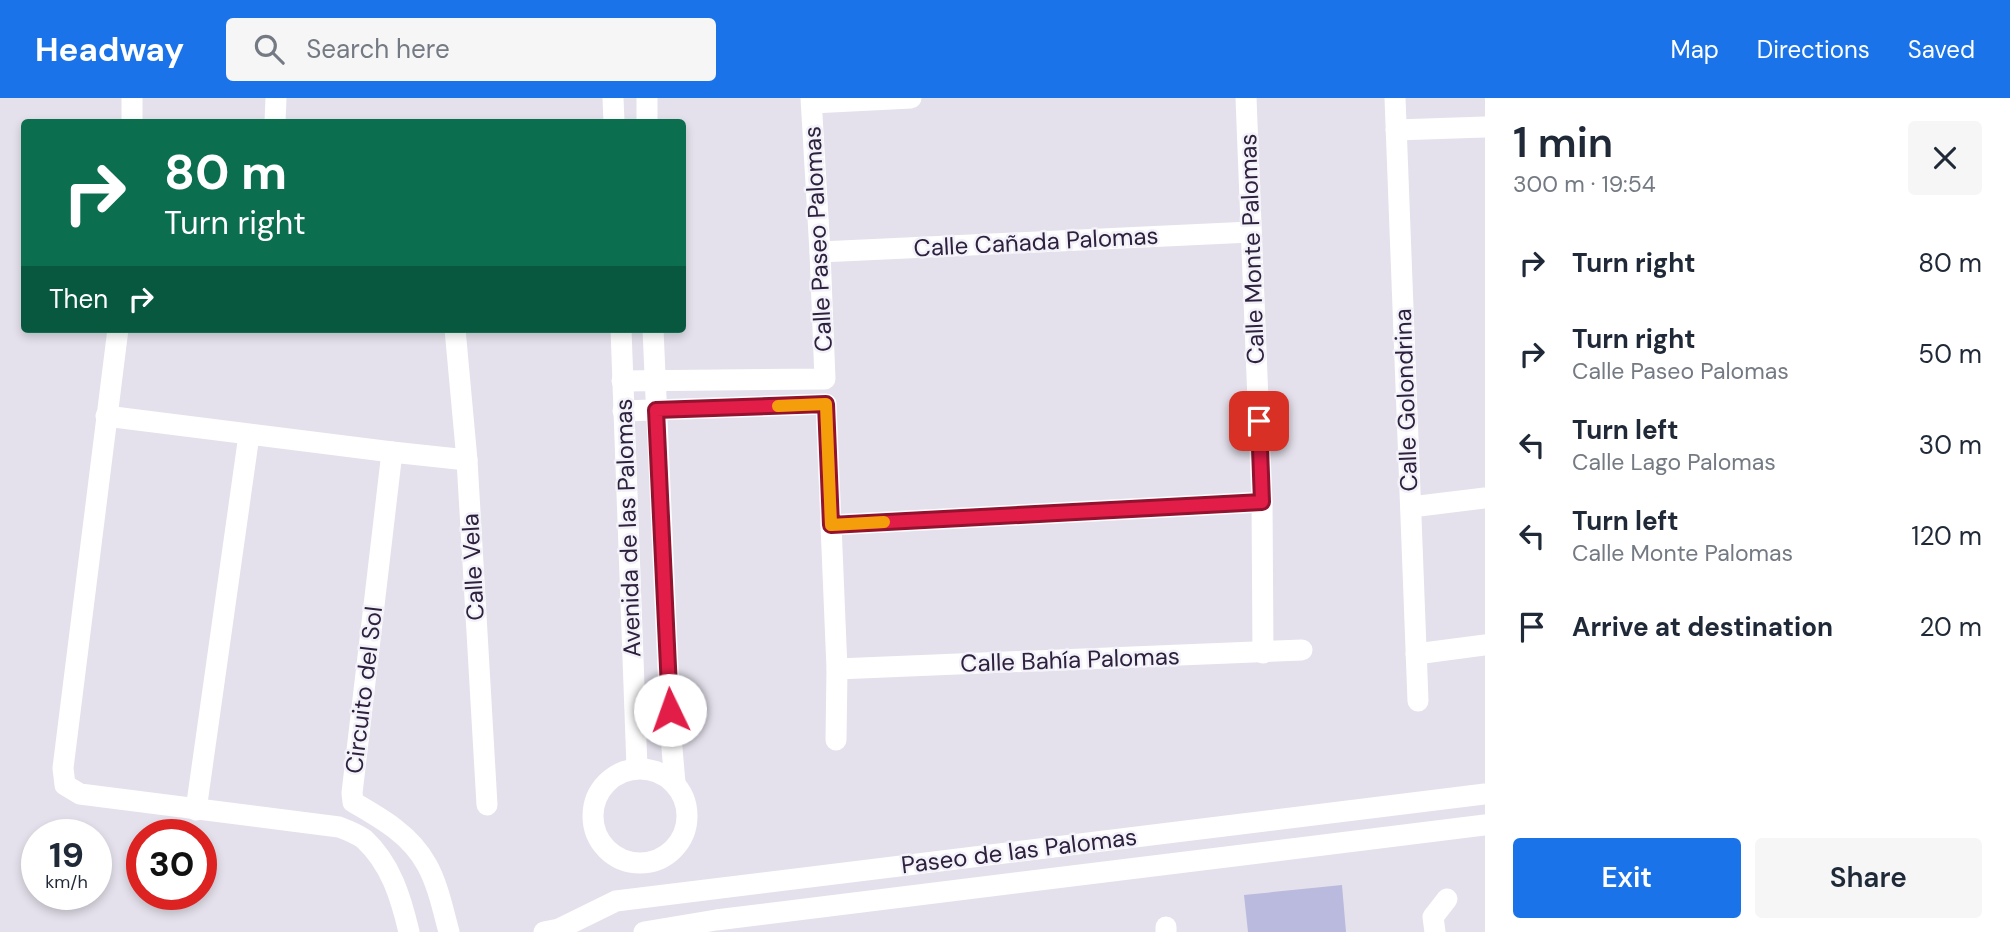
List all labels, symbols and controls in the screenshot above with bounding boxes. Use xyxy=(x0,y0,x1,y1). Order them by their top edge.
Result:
search box xyxy=(226,18,716,81)
text: Headway xyxy=(35,28,184,71)
icon: search xyxy=(250,30,288,68)
text: Search here xyxy=(306,32,450,66)
text: Map xyxy=(1671,34,1719,65)
text: Directions xyxy=(1757,34,1870,65)
text: Saved xyxy=(1908,34,1975,65)
text: 1 min xyxy=(1513,115,1613,170)
button: close xyxy=(1908,121,1982,195)
street label: Calle Paseo Palomas xyxy=(796,125,839,353)
street label: Calle Monte Palomas xyxy=(1232,133,1271,365)
text: 80 m xyxy=(164,140,287,204)
icon: right xyxy=(49,147,140,238)
text: 300 m · 19:54 xyxy=(1513,169,1656,199)
text: Turn right xyxy=(164,202,306,244)
street label: Calle Cañada Palomas xyxy=(913,220,1159,263)
icon: right xyxy=(1513,244,1551,282)
text: Turn right xyxy=(1572,246,1696,280)
text: 80 m xyxy=(1918,246,1982,280)
icon: right xyxy=(122,280,160,318)
text: Then xyxy=(49,282,108,316)
street label: Calle Golondrina xyxy=(1387,308,1424,492)
text: Turn right xyxy=(1572,322,1696,356)
icon: right xyxy=(1513,335,1551,373)
text: 50 m xyxy=(1918,337,1982,371)
text: Calle Paseo Palomas xyxy=(1572,356,1789,386)
pin xyxy=(1229,391,1289,451)
street label: Avenida de las Palomas xyxy=(607,398,648,658)
icon: arrive xyxy=(1240,402,1278,440)
text: Turn left xyxy=(1572,413,1679,447)
icon: left xyxy=(1513,426,1551,464)
text: 30 m xyxy=(1919,428,1982,462)
text: Calle Lago Palomas xyxy=(1572,447,1776,477)
text: Turn left xyxy=(1572,504,1679,538)
street label: Calle Vela xyxy=(454,513,491,622)
icon: left xyxy=(1513,517,1551,555)
text: 120 m xyxy=(1911,519,1982,553)
text: Calle Monte Palomas xyxy=(1572,538,1793,568)
street label: Circuito del Sol xyxy=(338,605,389,775)
icon: arrive xyxy=(1513,608,1551,646)
text: Arrive at destination xyxy=(1572,610,1833,644)
text: 20 m xyxy=(1919,610,1982,644)
street label: Calle Bahía Palomas xyxy=(960,640,1180,679)
position arrow xyxy=(633,673,707,747)
speed limit sign: 30 xyxy=(126,819,217,910)
street label: Paseo de las Palomas xyxy=(899,821,1139,880)
text: 19 xyxy=(49,832,84,878)
button: Exit xyxy=(1513,838,1741,918)
button: Share xyxy=(1755,838,1982,918)
text: km/h xyxy=(45,870,88,894)

